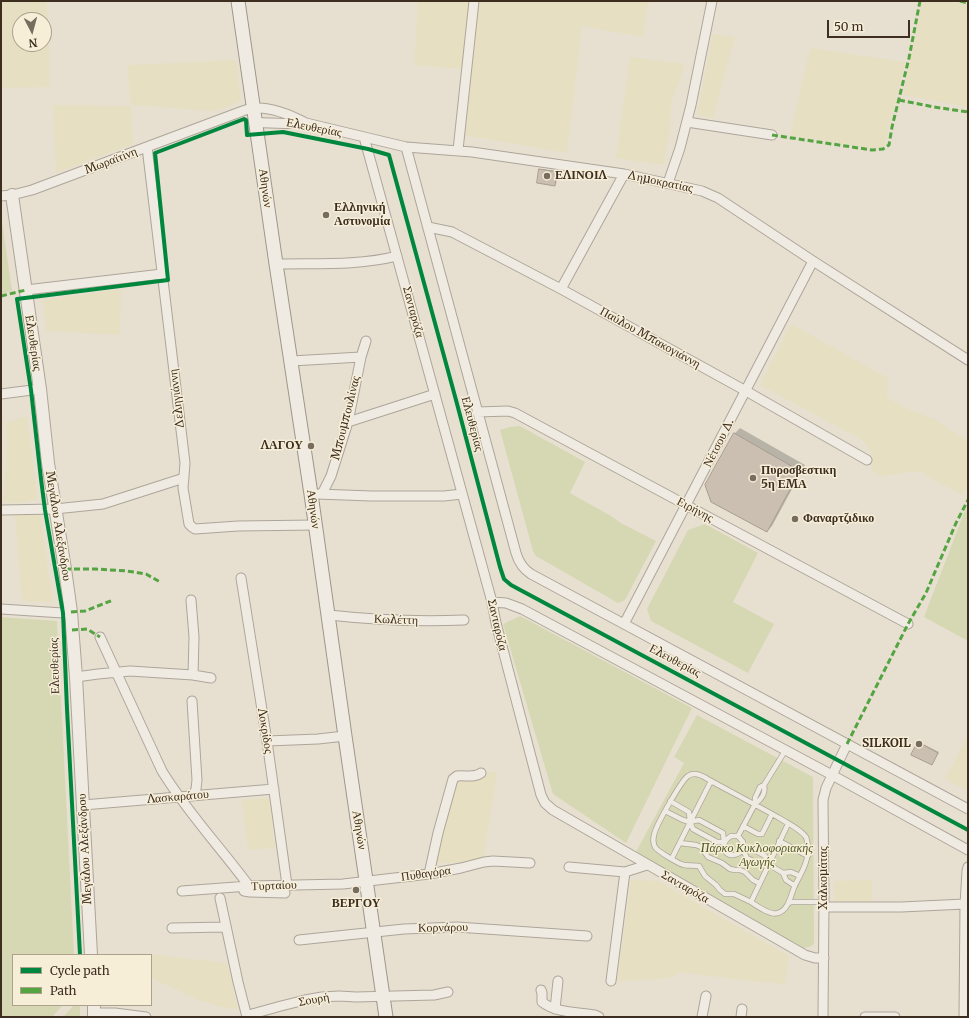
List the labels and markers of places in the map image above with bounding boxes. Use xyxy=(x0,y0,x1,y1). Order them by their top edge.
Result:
place label: ΕΛΙΝΟΙΛ xyxy=(555,169,607,183)
marker: ΕΛΙΝΟΙΛ xyxy=(542,171,552,181)
place label: Ελληνική Αστυνομία xyxy=(334,201,390,229)
marker: Ελληνική Αστυνομία xyxy=(321,210,331,220)
place label: ΛΑΓΟΥ xyxy=(261,439,303,453)
marker: ΛΑΓΟΥ xyxy=(306,441,316,451)
place label: Πυροσβεστικη 5η ΕΜΑ xyxy=(761,464,836,492)
marker: Πυροσβεστικη 5η ΕΜΑ xyxy=(748,473,758,483)
place label: Φαναρτζιδικο xyxy=(803,512,874,526)
marker: Φαναρτζιδικο xyxy=(790,514,800,524)
place label: SILKOIL xyxy=(862,737,911,751)
marker: SILKOIL xyxy=(914,739,924,749)
marker: ΒΕΡΓΟΥ xyxy=(351,885,361,895)
place label: ΒΕΡΓΟΥ xyxy=(332,897,380,911)

